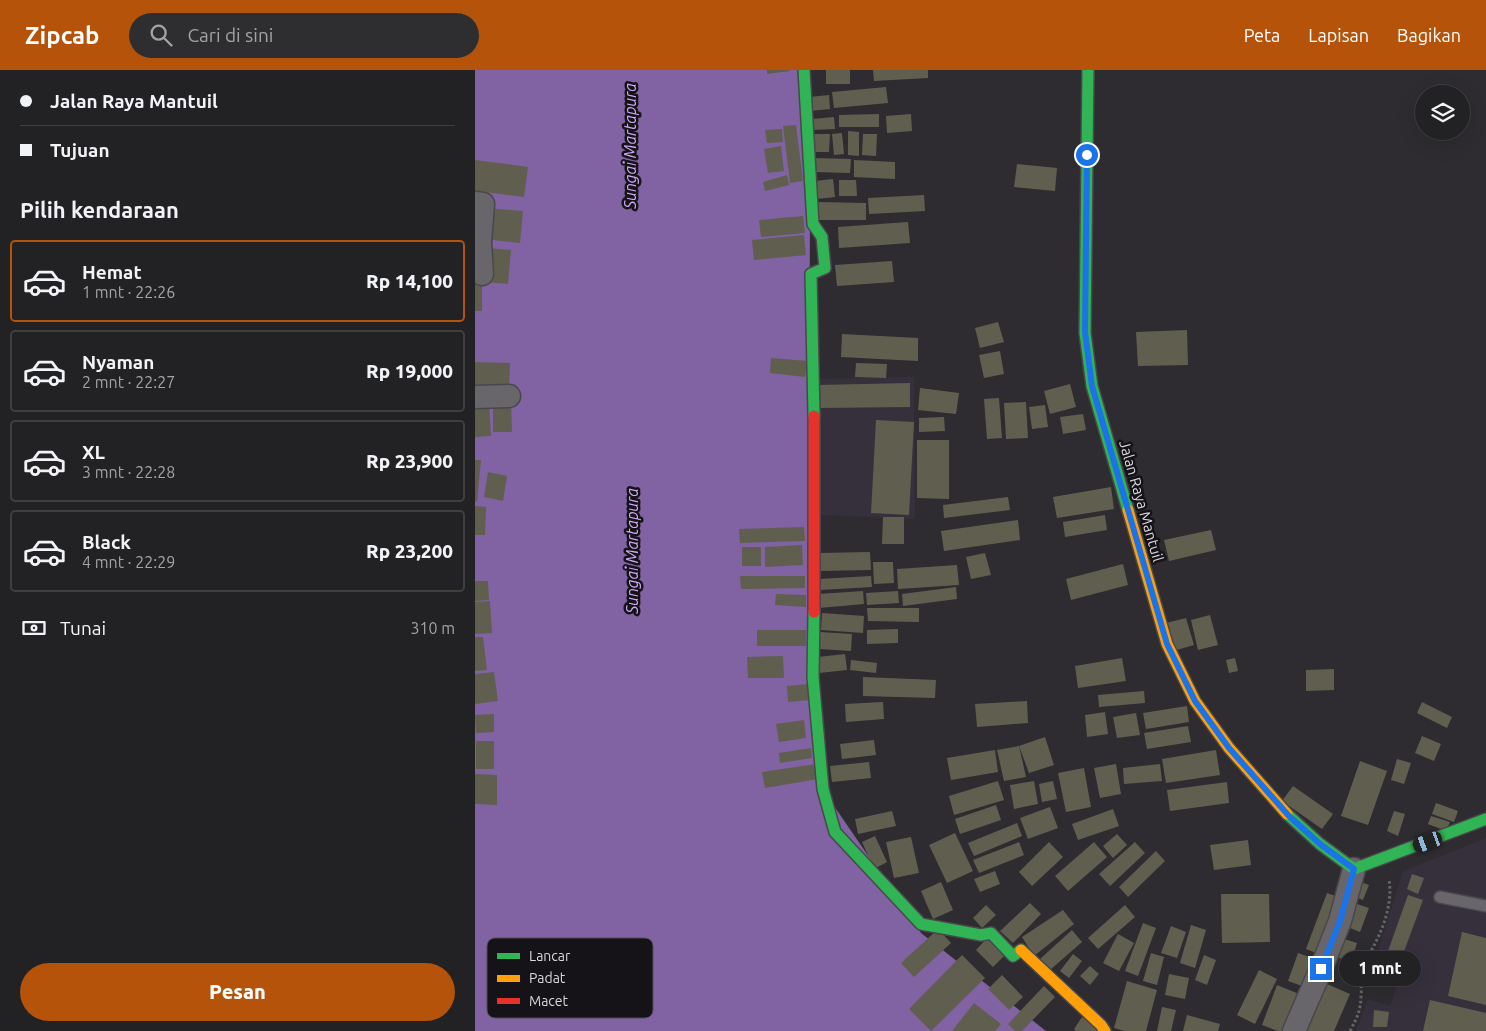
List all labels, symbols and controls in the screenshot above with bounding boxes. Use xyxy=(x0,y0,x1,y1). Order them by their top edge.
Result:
search box xyxy=(129,13,479,58)
icon: search xyxy=(147,21,175,49)
text: Zipcab xyxy=(25,22,99,49)
text: Cari di sini xyxy=(187,24,273,46)
text: Peta xyxy=(1244,25,1280,45)
text: Lapisan xyxy=(1308,25,1369,45)
text: Bagikan xyxy=(1397,25,1461,45)
water label: Sungai Martapura xyxy=(621,83,639,210)
map controls xyxy=(1415,85,1470,140)
button: layers xyxy=(1415,85,1470,140)
text: Jalan Raya Mantuil xyxy=(50,90,218,112)
text: Tujuan xyxy=(50,139,110,161)
route start xyxy=(1076,144,1098,166)
text: Pilih kendaraan xyxy=(20,197,179,222)
icon: car xyxy=(22,259,67,304)
text: Hemat xyxy=(82,261,142,283)
text: Rp 14,100 xyxy=(366,270,453,292)
text: 1 mnt · 22:26 xyxy=(82,283,175,301)
icon: car xyxy=(22,349,67,394)
text: Nyaman xyxy=(82,351,154,373)
text: Rp 19,000 xyxy=(366,360,453,382)
text: 2 mnt · 22:27 xyxy=(82,373,175,391)
street label: Jalan Raya Mantuil xyxy=(1116,438,1167,564)
icon: car xyxy=(22,439,67,484)
text: XL xyxy=(82,441,105,463)
text: Rp 23,900 xyxy=(366,450,453,472)
text: 3 mnt · 22:28 xyxy=(82,463,175,481)
water label: Sungai Martapura xyxy=(623,488,641,615)
icon: car xyxy=(22,529,67,574)
text: Black xyxy=(82,531,131,553)
text: Rp 23,200 xyxy=(366,540,453,562)
text: 4 mnt · 22:29 xyxy=(82,553,175,571)
icon: cash xyxy=(20,614,48,642)
text: Tunai xyxy=(60,617,106,639)
text: 310 m xyxy=(410,619,455,637)
car xyxy=(1411,830,1444,854)
legend xyxy=(487,938,653,1018)
text: Lancar xyxy=(529,948,571,964)
callout: 1 mnt xyxy=(1339,952,1421,986)
route end xyxy=(1310,958,1332,980)
text: 1 mnt xyxy=(1358,959,1402,977)
button: Pesan xyxy=(20,963,455,1021)
text: Padat xyxy=(529,970,566,986)
text: Macet xyxy=(529,993,569,1009)

